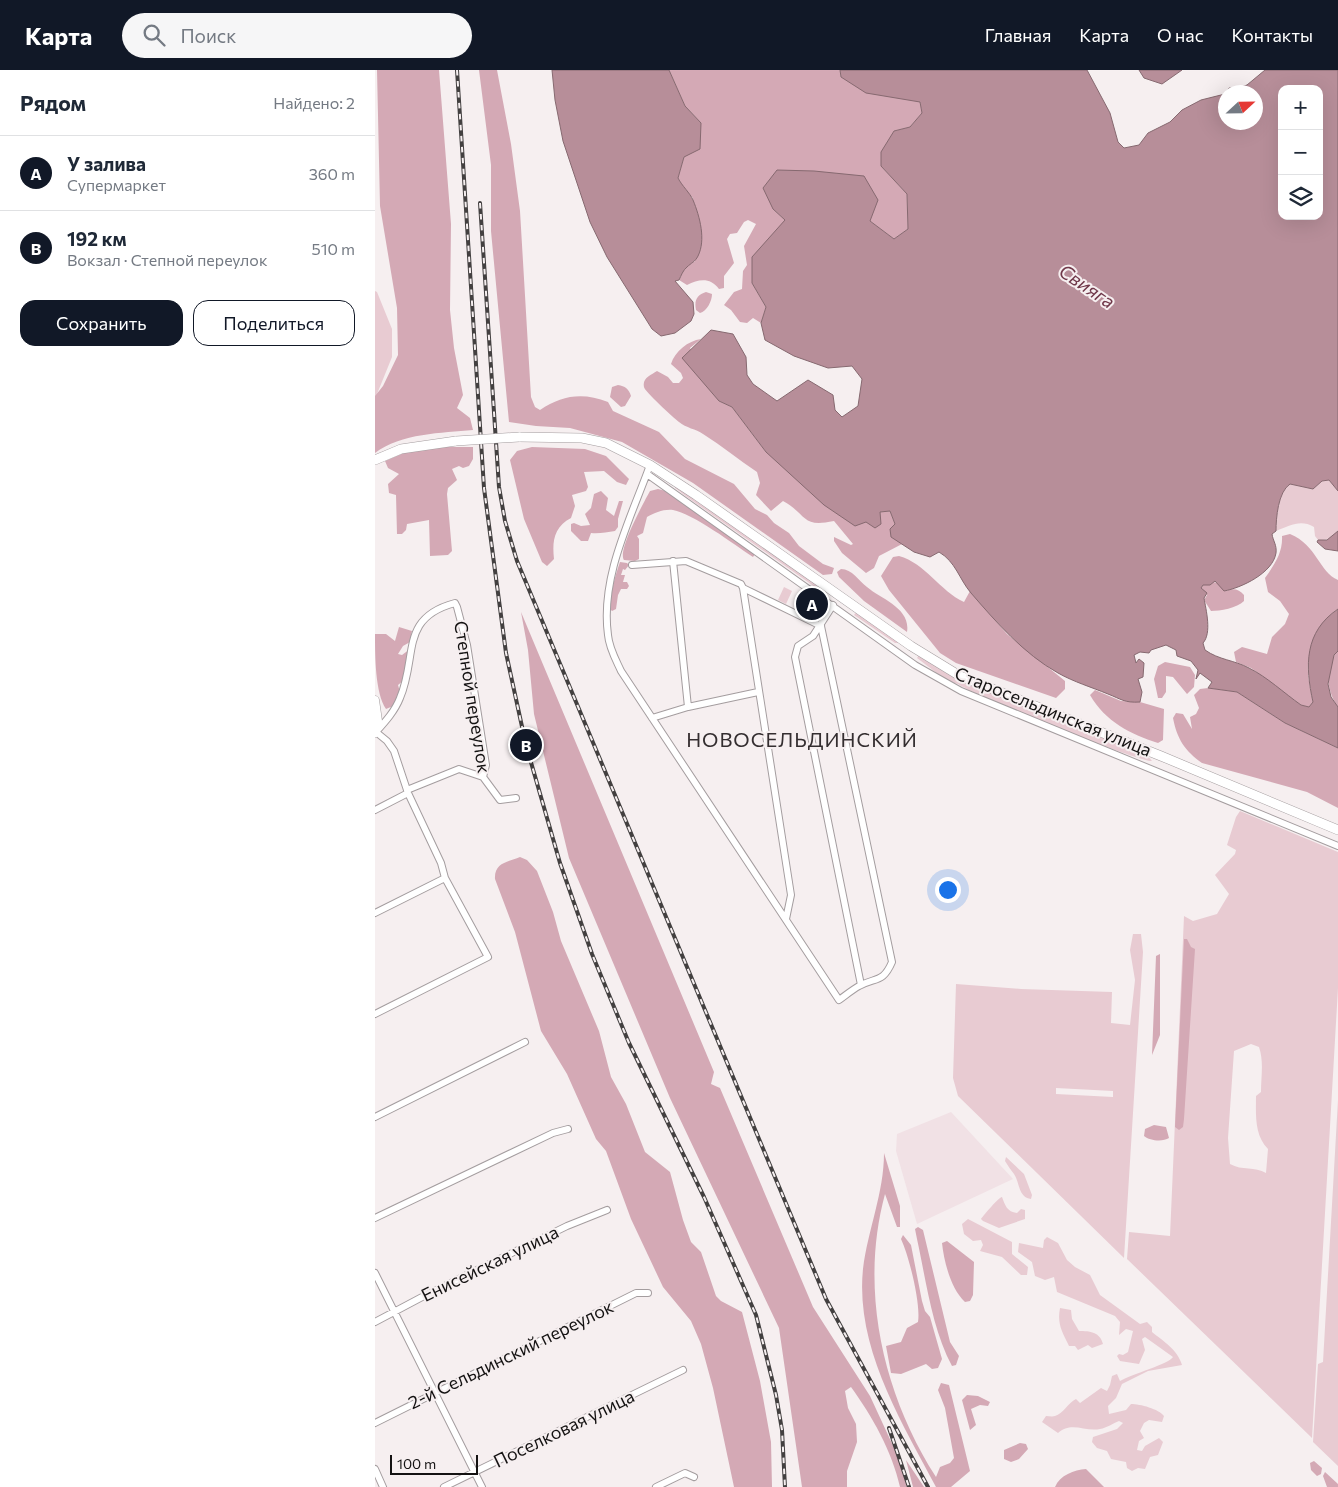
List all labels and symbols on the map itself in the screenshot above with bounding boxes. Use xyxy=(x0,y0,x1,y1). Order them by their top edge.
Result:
north arrow xyxy=(1218,85,1263,130)
water label: Свияга xyxy=(1055,259,1120,313)
pin: A xyxy=(796,585,828,623)
street label: Степной переулок xyxy=(450,619,496,775)
street label: Старосельдинская улица xyxy=(952,661,1155,761)
pin: B xyxy=(510,726,542,764)
district label: НОВОСЕЛЬДИНСКИЙ xyxy=(686,727,918,751)
your location xyxy=(935,877,961,903)
street label: Енисейская улица xyxy=(417,1220,562,1306)
street label: 2-й Сельдинский переулок xyxy=(404,1295,617,1413)
street label: Поселковая улица xyxy=(490,1384,638,1472)
scale bar xyxy=(390,1452,477,1475)

